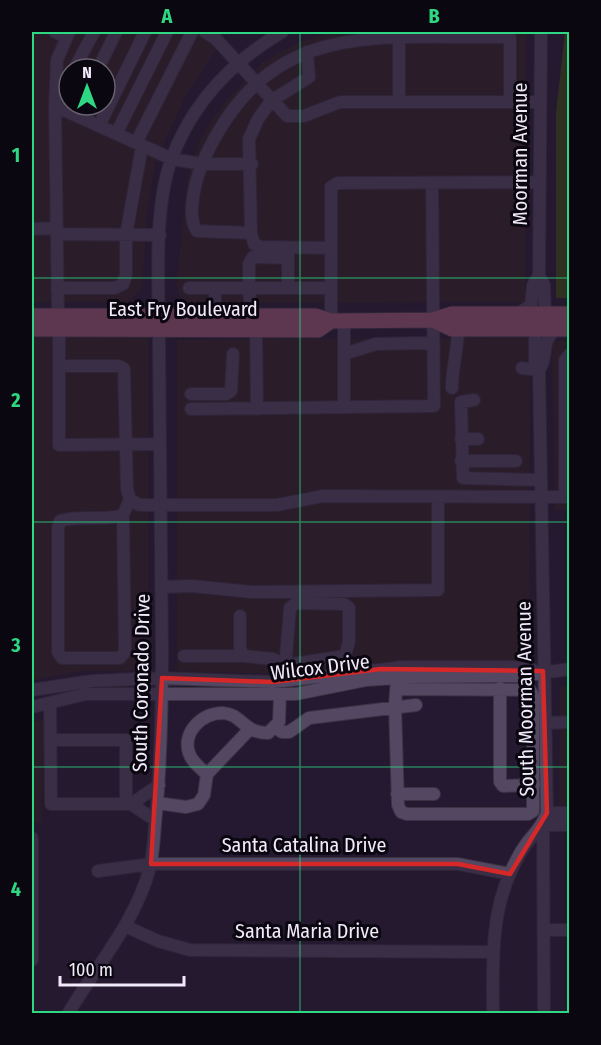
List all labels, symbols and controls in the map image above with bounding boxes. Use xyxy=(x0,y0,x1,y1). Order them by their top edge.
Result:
text: A xyxy=(161,4,174,28)
text: B xyxy=(428,4,440,28)
north arrow xyxy=(57,57,117,117)
text: N xyxy=(82,63,92,82)
street label: Moorman Avenue xyxy=(508,83,532,225)
text: 1 xyxy=(12,143,20,167)
street label: East Fry Boulevard xyxy=(108,297,258,321)
text: 2 xyxy=(10,388,21,412)
street label: South Coronado Drive xyxy=(127,594,155,772)
street label: South Moorman Avenue xyxy=(511,601,539,797)
text: 3 xyxy=(10,633,21,657)
street label: Wilcox Drive xyxy=(269,649,371,685)
street label: Santa Catalina Drive xyxy=(222,833,386,857)
text: 4 xyxy=(11,877,21,901)
street label: Santa Maria Drive xyxy=(235,919,379,943)
scale bar xyxy=(60,949,184,987)
text: 100 m xyxy=(69,959,113,981)

